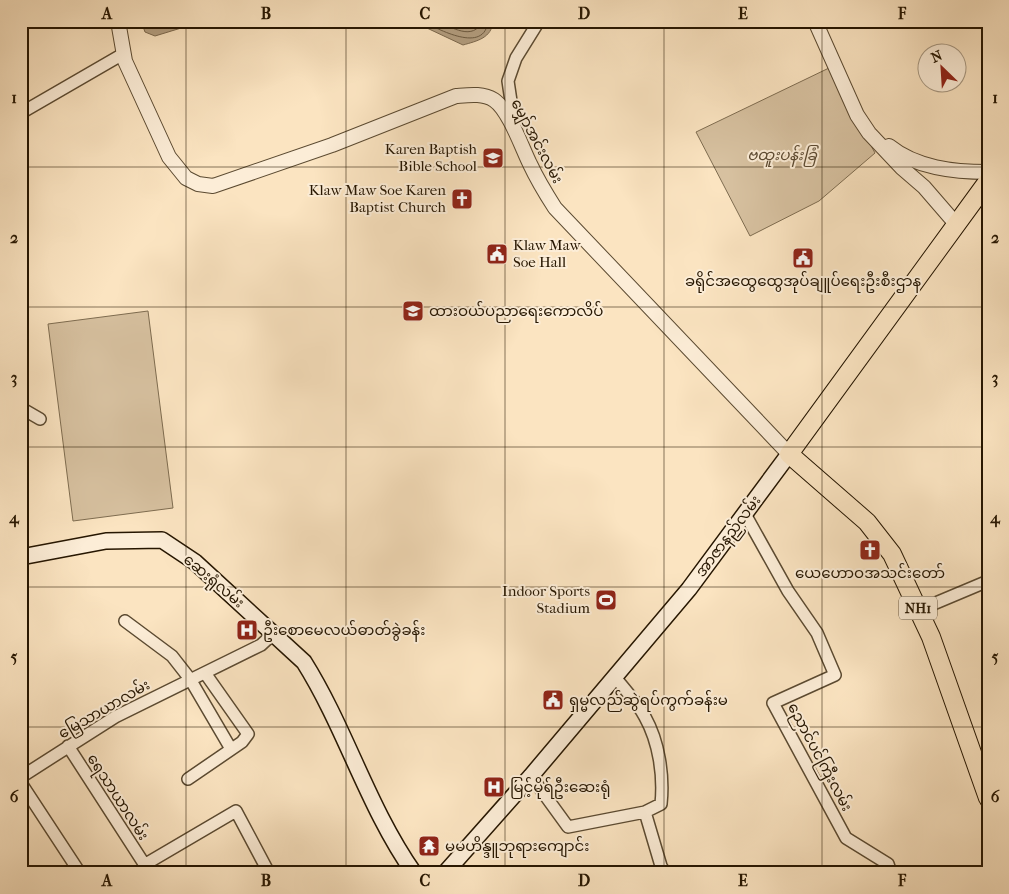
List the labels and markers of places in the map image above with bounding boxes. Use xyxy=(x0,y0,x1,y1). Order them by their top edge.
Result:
place label: Karen Baptish Bible School xyxy=(385,140,478,175)
school or university icon: Karen Baptish Bible School xyxy=(481,146,505,170)
place label: Klaw Maw Soe Karen Baptist Church xyxy=(309,181,447,216)
church icon: Klaw Maw Soe Karen Baptist Church xyxy=(450,187,474,211)
place label: Klaw Maw Soe Hall xyxy=(513,236,581,271)
public building icon: Klaw Maw Soe Hall xyxy=(485,242,509,266)
public building icon: ခရိုင်အထွေထွေအုပ်ချူပ်ရေးဦးစီးဌာန xyxy=(791,246,815,270)
place label: ခရိုင်အထွေထွေအုပ်ချူပ်ရေးဦးစီးဌာန xyxy=(685,271,921,293)
school or university icon: ထားဝယ်ပညာရေးကောလိပ် xyxy=(401,299,425,323)
place label: ထားဝယ်ပညာရေးကောလိပ် xyxy=(429,301,603,323)
church icon: ယေဟောဝအသင်းတော် xyxy=(858,538,882,562)
place label: ယေဟောဝအသင်းတော် xyxy=(795,563,945,582)
place label: Indoor Sports Stadium xyxy=(502,582,591,617)
sports icon: Indoor Sports Stadium xyxy=(594,588,618,612)
hospital icon: ဦးစောမေလယ်ဓာတ်ခွဲခန်း xyxy=(235,618,259,642)
place label: ဦးစောမေလယ်ဓာတ်ခွဲခန်း xyxy=(263,620,425,642)
public building icon: ရှမ္မလည်ဆွဲရပ်ကွက်ခန်းမ xyxy=(541,688,565,712)
place label: ရှမ္မလည်ဆွဲရပ်ကွက်ခန်းမ xyxy=(569,690,728,712)
hospital icon: မြင့်မိုရ်ဦးဆေးရုံ xyxy=(482,775,506,799)
place label: မြင့်မိုရ်ဦးဆေးရုံ xyxy=(510,777,610,799)
temple icon: မမဟိန္ဒူဘုရားကျောင်း xyxy=(417,834,441,858)
place label: မမဟိန္ဒူဘုရားကျောင်း xyxy=(445,836,589,858)

